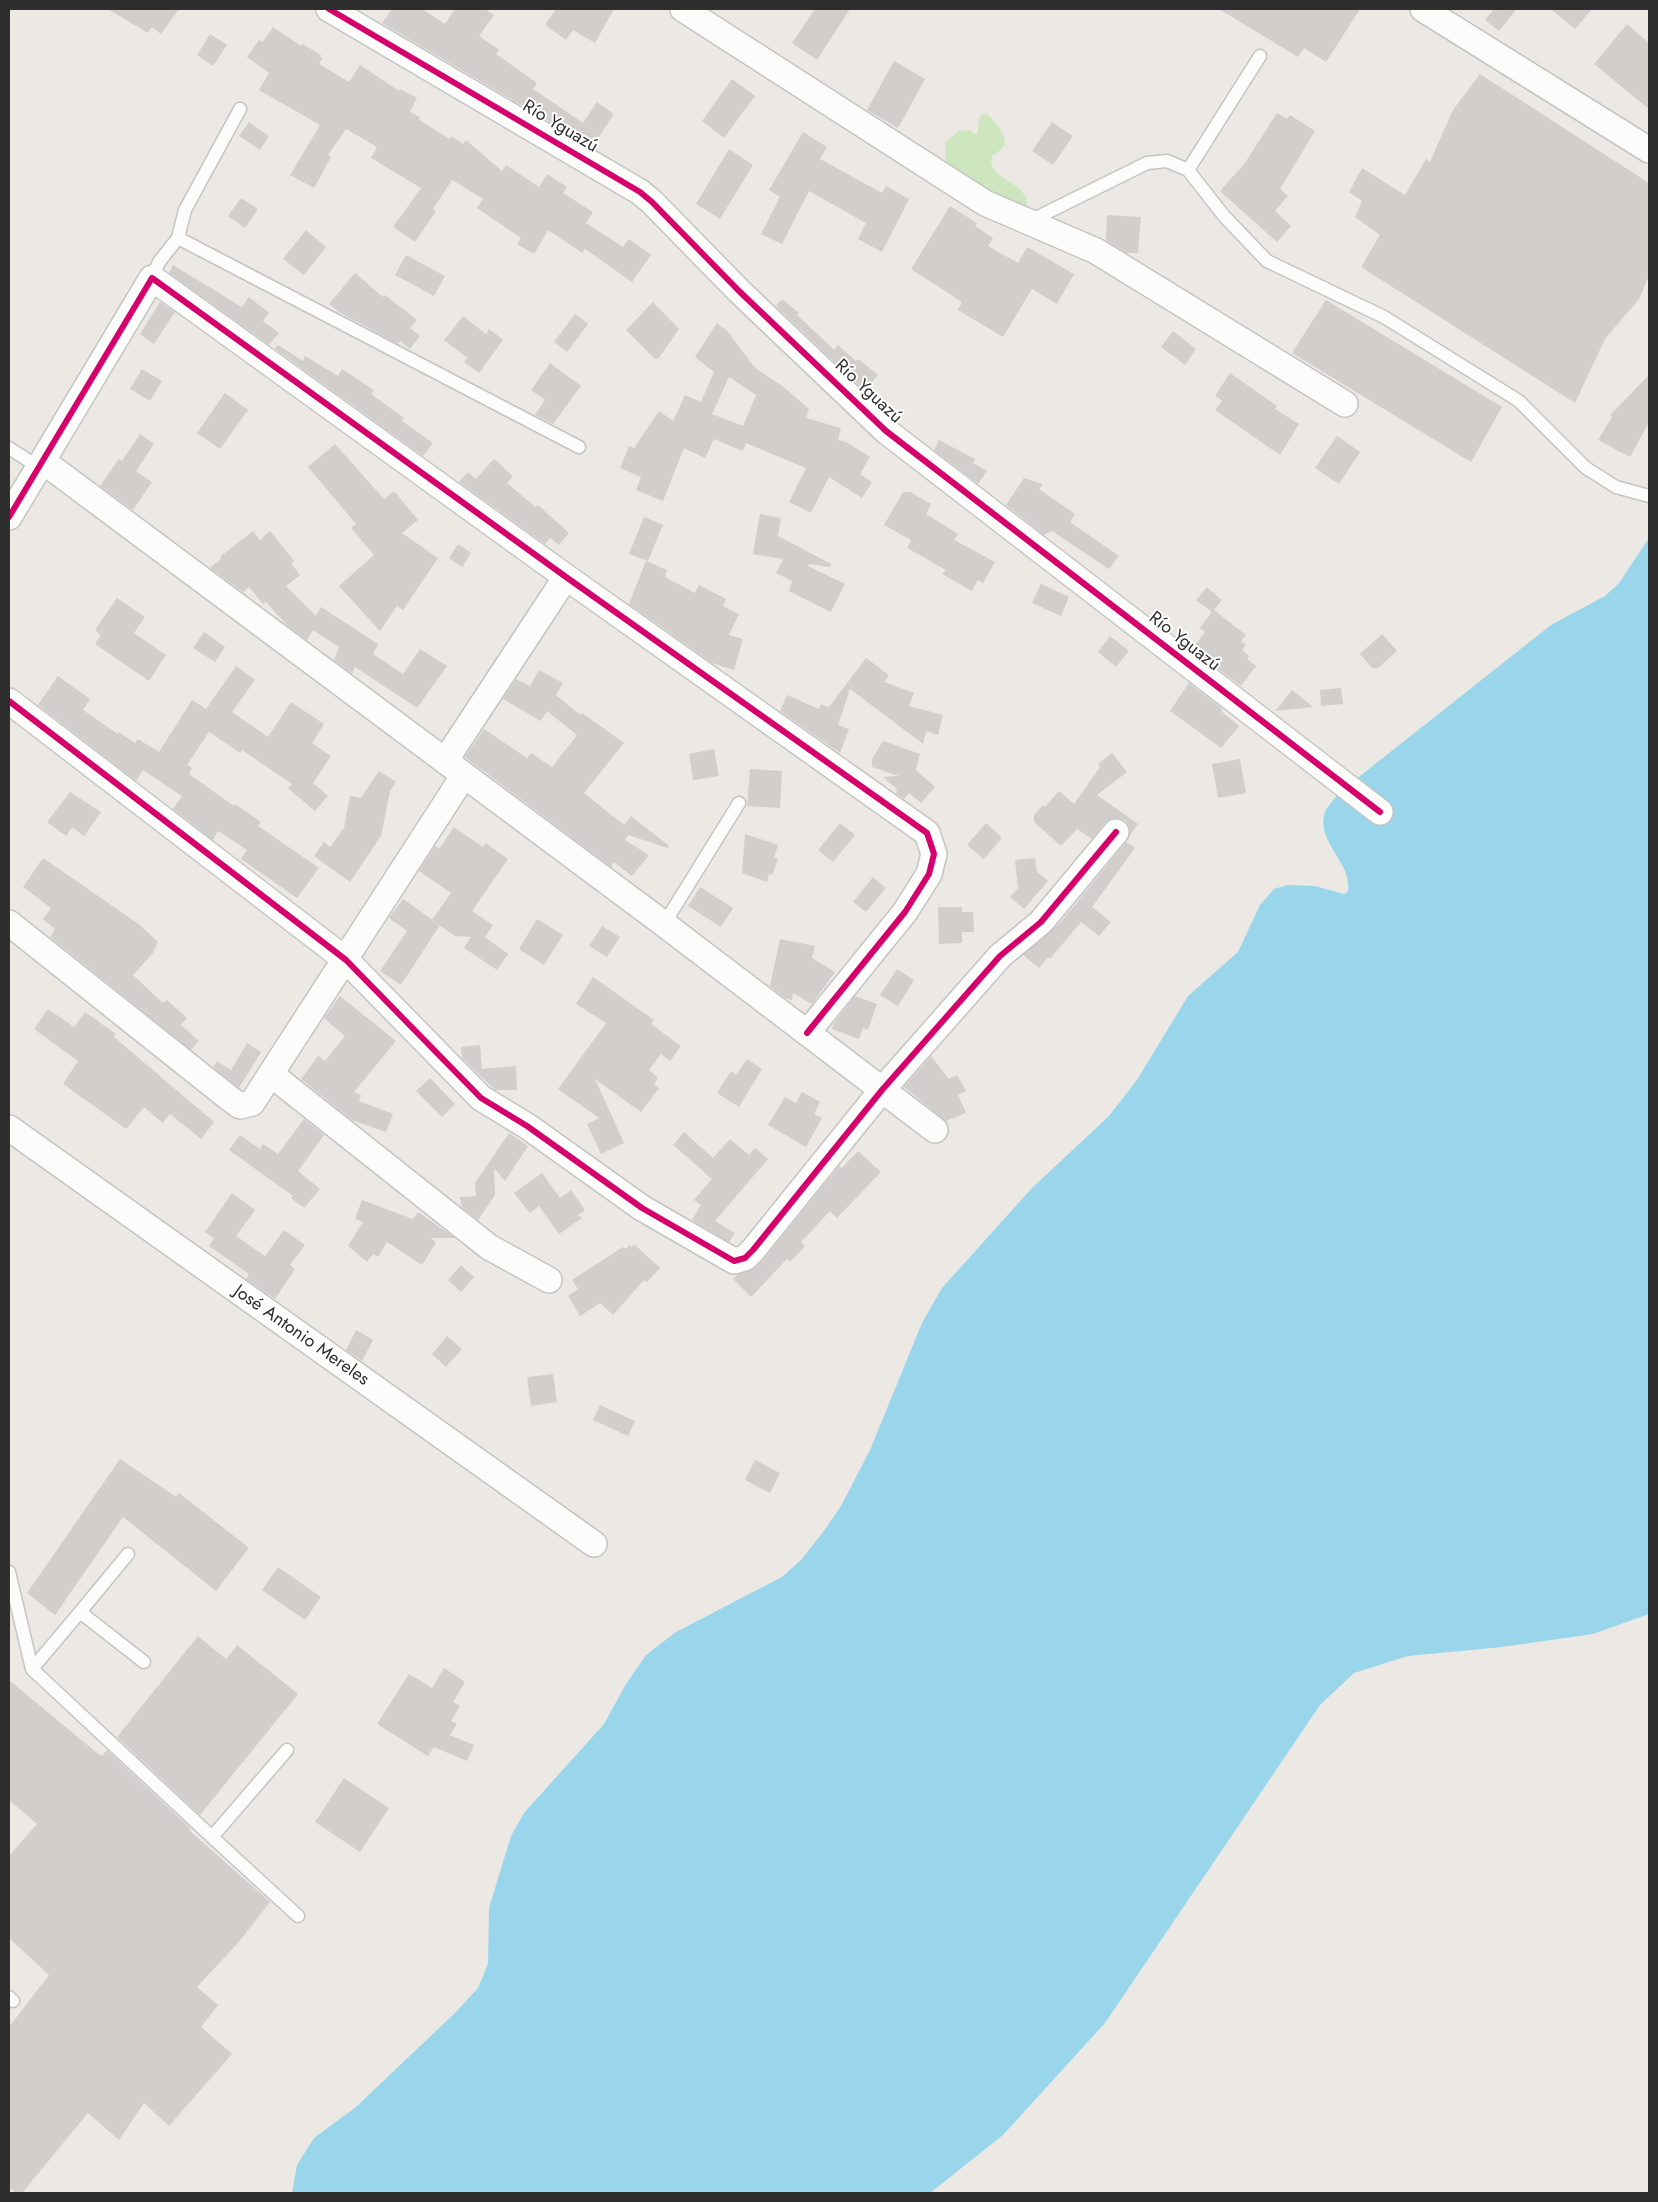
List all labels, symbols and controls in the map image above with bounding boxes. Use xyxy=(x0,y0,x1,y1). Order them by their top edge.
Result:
street label: Río Yguazú xyxy=(518,96,602,158)
street label: Río Yguazú xyxy=(830,355,906,429)
street label: Río Yguazú xyxy=(1144,608,1224,676)
street label: José Antonio Mereles xyxy=(229,1281,373,1391)

